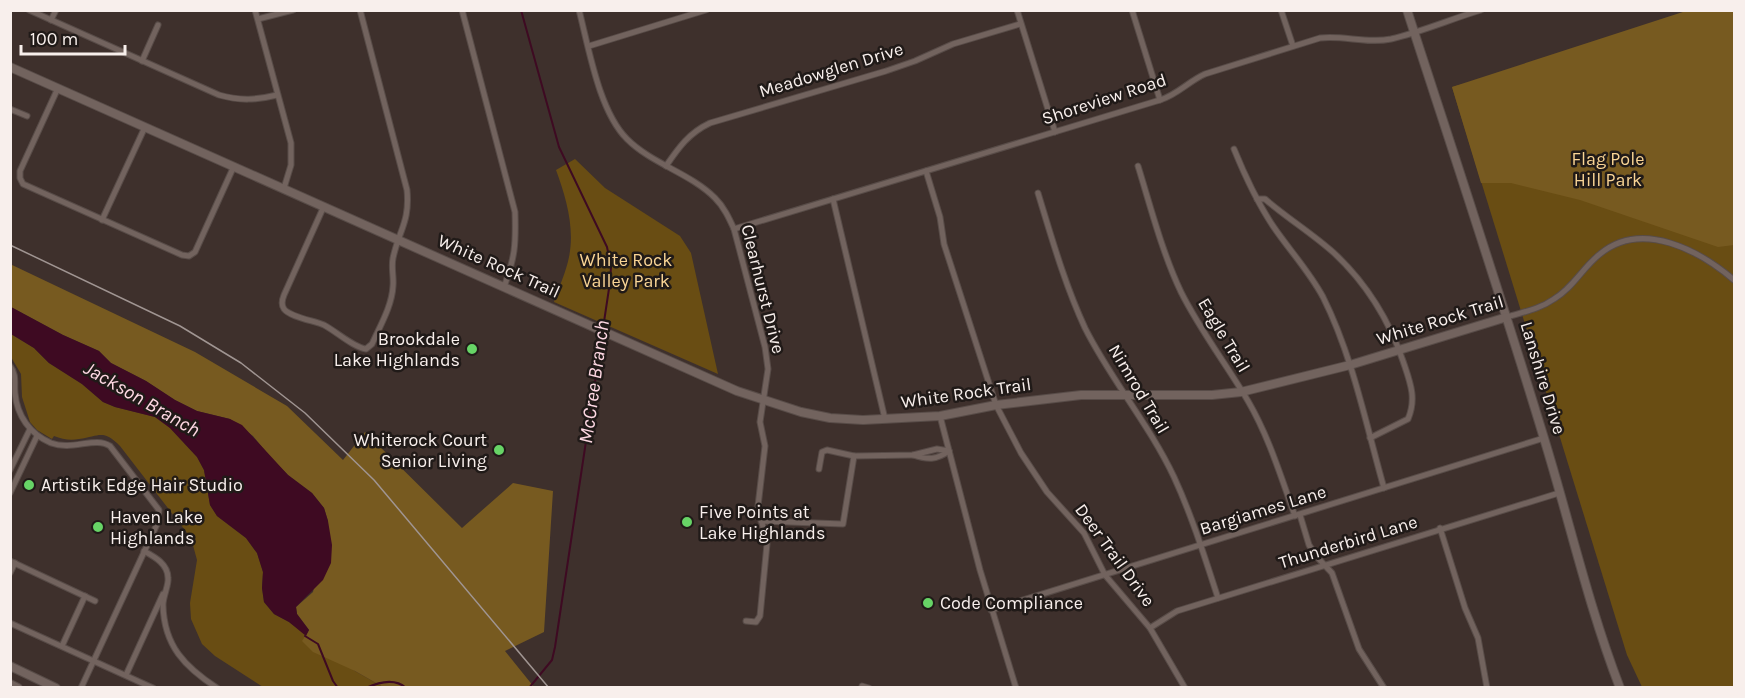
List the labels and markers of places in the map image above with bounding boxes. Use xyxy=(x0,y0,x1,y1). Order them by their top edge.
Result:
place label: Brookdale Lake Highlands xyxy=(334,328,460,371)
marker: Brookdale Lake Highlands xyxy=(465,342,479,356)
place label: Whiterock Court Senior Living xyxy=(354,429,487,472)
marker: Whiterock Court Senior Living xyxy=(492,443,506,457)
place label: Artistik Edge Hair Studio xyxy=(41,474,243,496)
marker: Artistik Edge Hair Studio xyxy=(22,478,36,492)
place label: Five Points at Lake Highlands xyxy=(699,501,825,544)
place label: Haven Lake Highlands xyxy=(110,506,203,549)
marker: Five Points at Lake Highlands xyxy=(680,515,694,529)
marker: Haven Lake Highlands xyxy=(91,520,105,534)
place label: Code Compliance xyxy=(940,592,1083,614)
marker: Code Compliance xyxy=(921,596,935,610)

